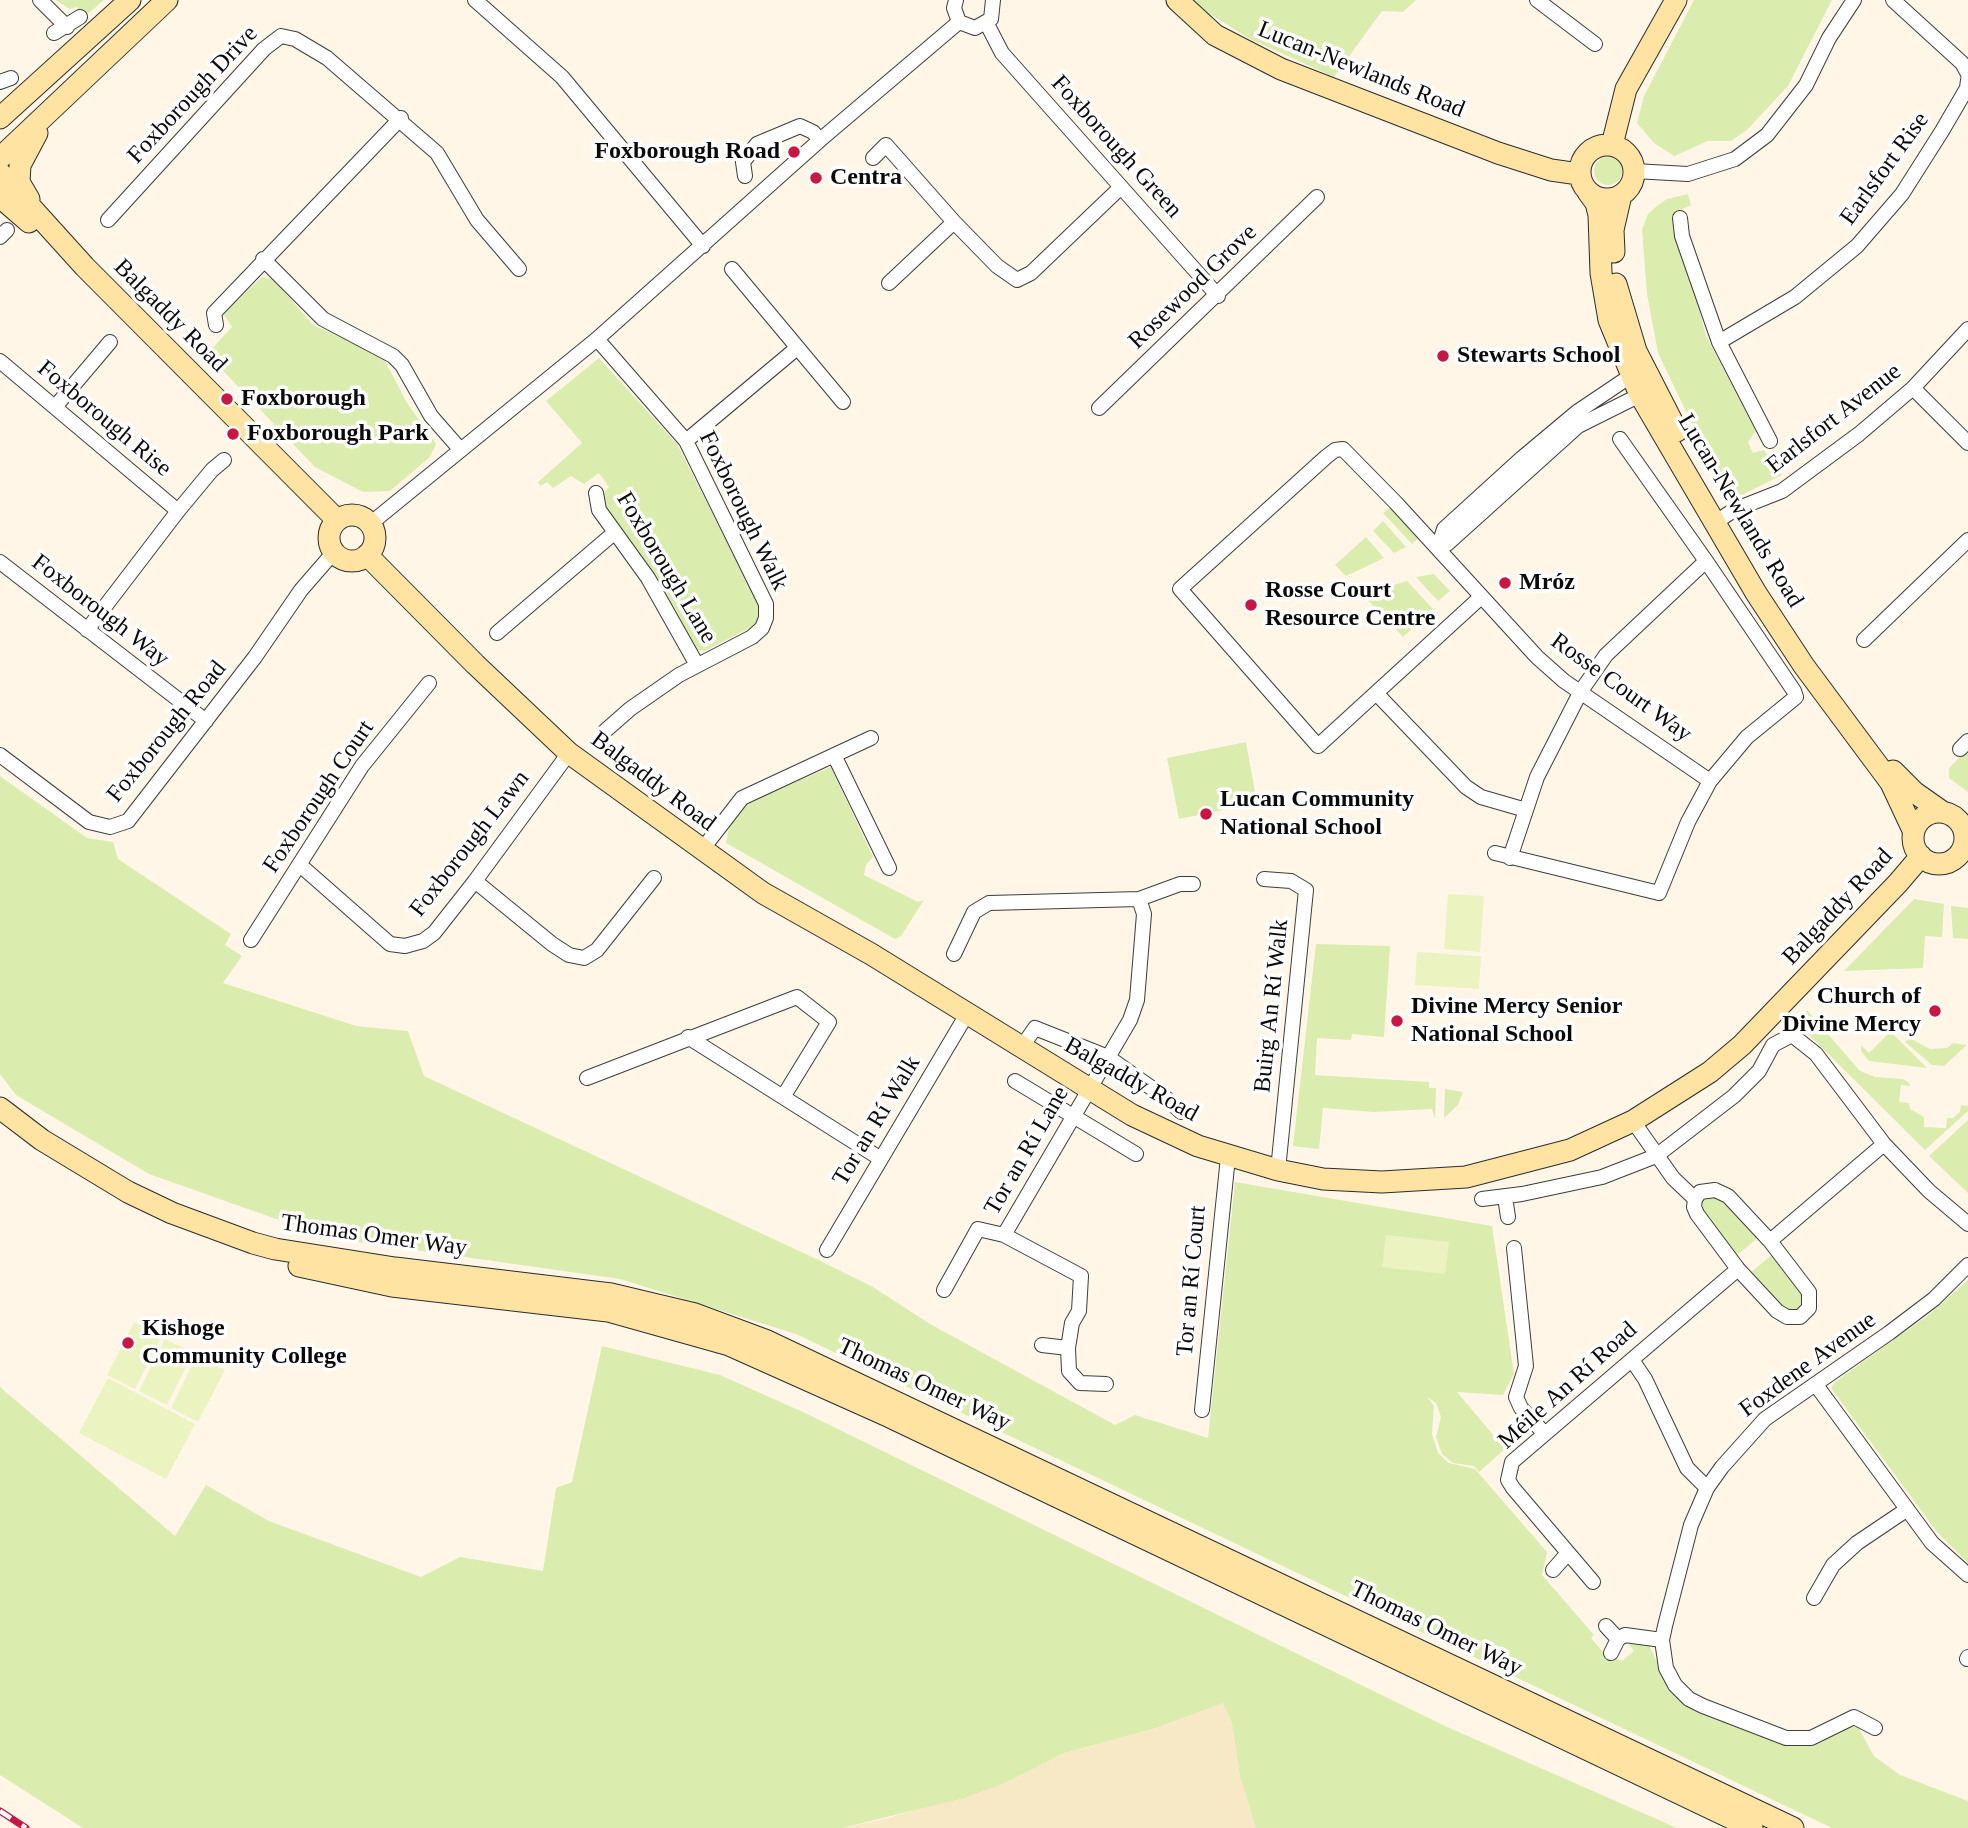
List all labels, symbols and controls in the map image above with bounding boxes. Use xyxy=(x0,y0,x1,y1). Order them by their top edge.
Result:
street label: Lucan-Newlands Road xyxy=(1253,15,1469,125)
street label: Foxborough Drive xyxy=(122,20,264,170)
street label: Foxborough Green xyxy=(1044,70,1188,224)
street label: Earlsfort Rise xyxy=(1834,107,1936,231)
place label: Foxborough Road xyxy=(594,138,780,166)
marker: Foxborough Road xyxy=(786,144,802,160)
place label: Centra xyxy=(830,164,902,192)
marker: Centra xyxy=(808,170,824,186)
street label: Rosewood Grove xyxy=(1123,219,1263,355)
street label: Balgaddy Road xyxy=(107,253,233,379)
place label: Stewarts School xyxy=(1457,342,1620,370)
marker: Stewarts School xyxy=(1435,348,1451,364)
street label: Foxborough Rise xyxy=(31,355,177,483)
street label: Earlsfort Avenue xyxy=(1761,358,1907,480)
place label: Foxborough xyxy=(241,385,366,413)
marker: Foxborough xyxy=(219,391,235,407)
street label: Lucan-Newlands Road xyxy=(1671,409,1809,613)
place label: Foxborough Park xyxy=(247,420,429,448)
marker: Foxborough Park xyxy=(225,426,241,442)
street label: Foxborough Walk xyxy=(692,427,794,595)
street label: Foxborough Lane xyxy=(610,487,722,649)
street label: Foxborough Way xyxy=(25,548,175,674)
place label: Mróz xyxy=(1519,569,1575,597)
marker: Mróz xyxy=(1497,575,1513,591)
place label: Rosse Court Resource Centre xyxy=(1265,577,1435,633)
marker: Rosse Court Resource Centre xyxy=(1243,597,1259,613)
street label: Rosse Court Way xyxy=(1545,627,1697,749)
street label: Foxborough Road xyxy=(101,655,233,809)
street label: Foxborough Court xyxy=(257,715,381,879)
street label: Balgaddy Road xyxy=(585,726,721,838)
street label: Foxborough Lawn xyxy=(404,765,536,923)
place label: Lucan Community National School xyxy=(1220,786,1414,842)
marker: Lucan Community National School xyxy=(1198,806,1214,822)
street label: Balgaddy Road xyxy=(1777,843,1899,971)
street label: Buirg An Rí Walk xyxy=(1249,918,1295,1094)
place label: Church of Divine Mercy xyxy=(1782,983,1921,1039)
place label: Divine Mercy Senior National School xyxy=(1411,993,1623,1049)
marker: Church of Divine Mercy xyxy=(1927,1003,1943,1019)
marker: Divine Mercy Senior National School xyxy=(1389,1013,1405,1029)
street label: Balgaddy Road xyxy=(1059,1031,1203,1129)
street label: Tor an Rí Walk xyxy=(827,1051,927,1191)
street label: Tor an Rí Lane xyxy=(978,1081,1076,1221)
street label: Tor an Rí Court xyxy=(1171,1205,1213,1357)
street label: Thomas Omer Way xyxy=(279,1209,469,1263)
street label: Foxdene Avenue xyxy=(1734,1306,1882,1424)
place label: Kishoge Community College xyxy=(142,1315,347,1371)
street label: Méile An Rí Road xyxy=(1493,1316,1643,1456)
street label: Thomas Omer Way xyxy=(833,1332,1015,1438)
marker: Kishoge Community College xyxy=(120,1335,136,1351)
street label: Thomas Omer Way xyxy=(1345,1575,1527,1683)

